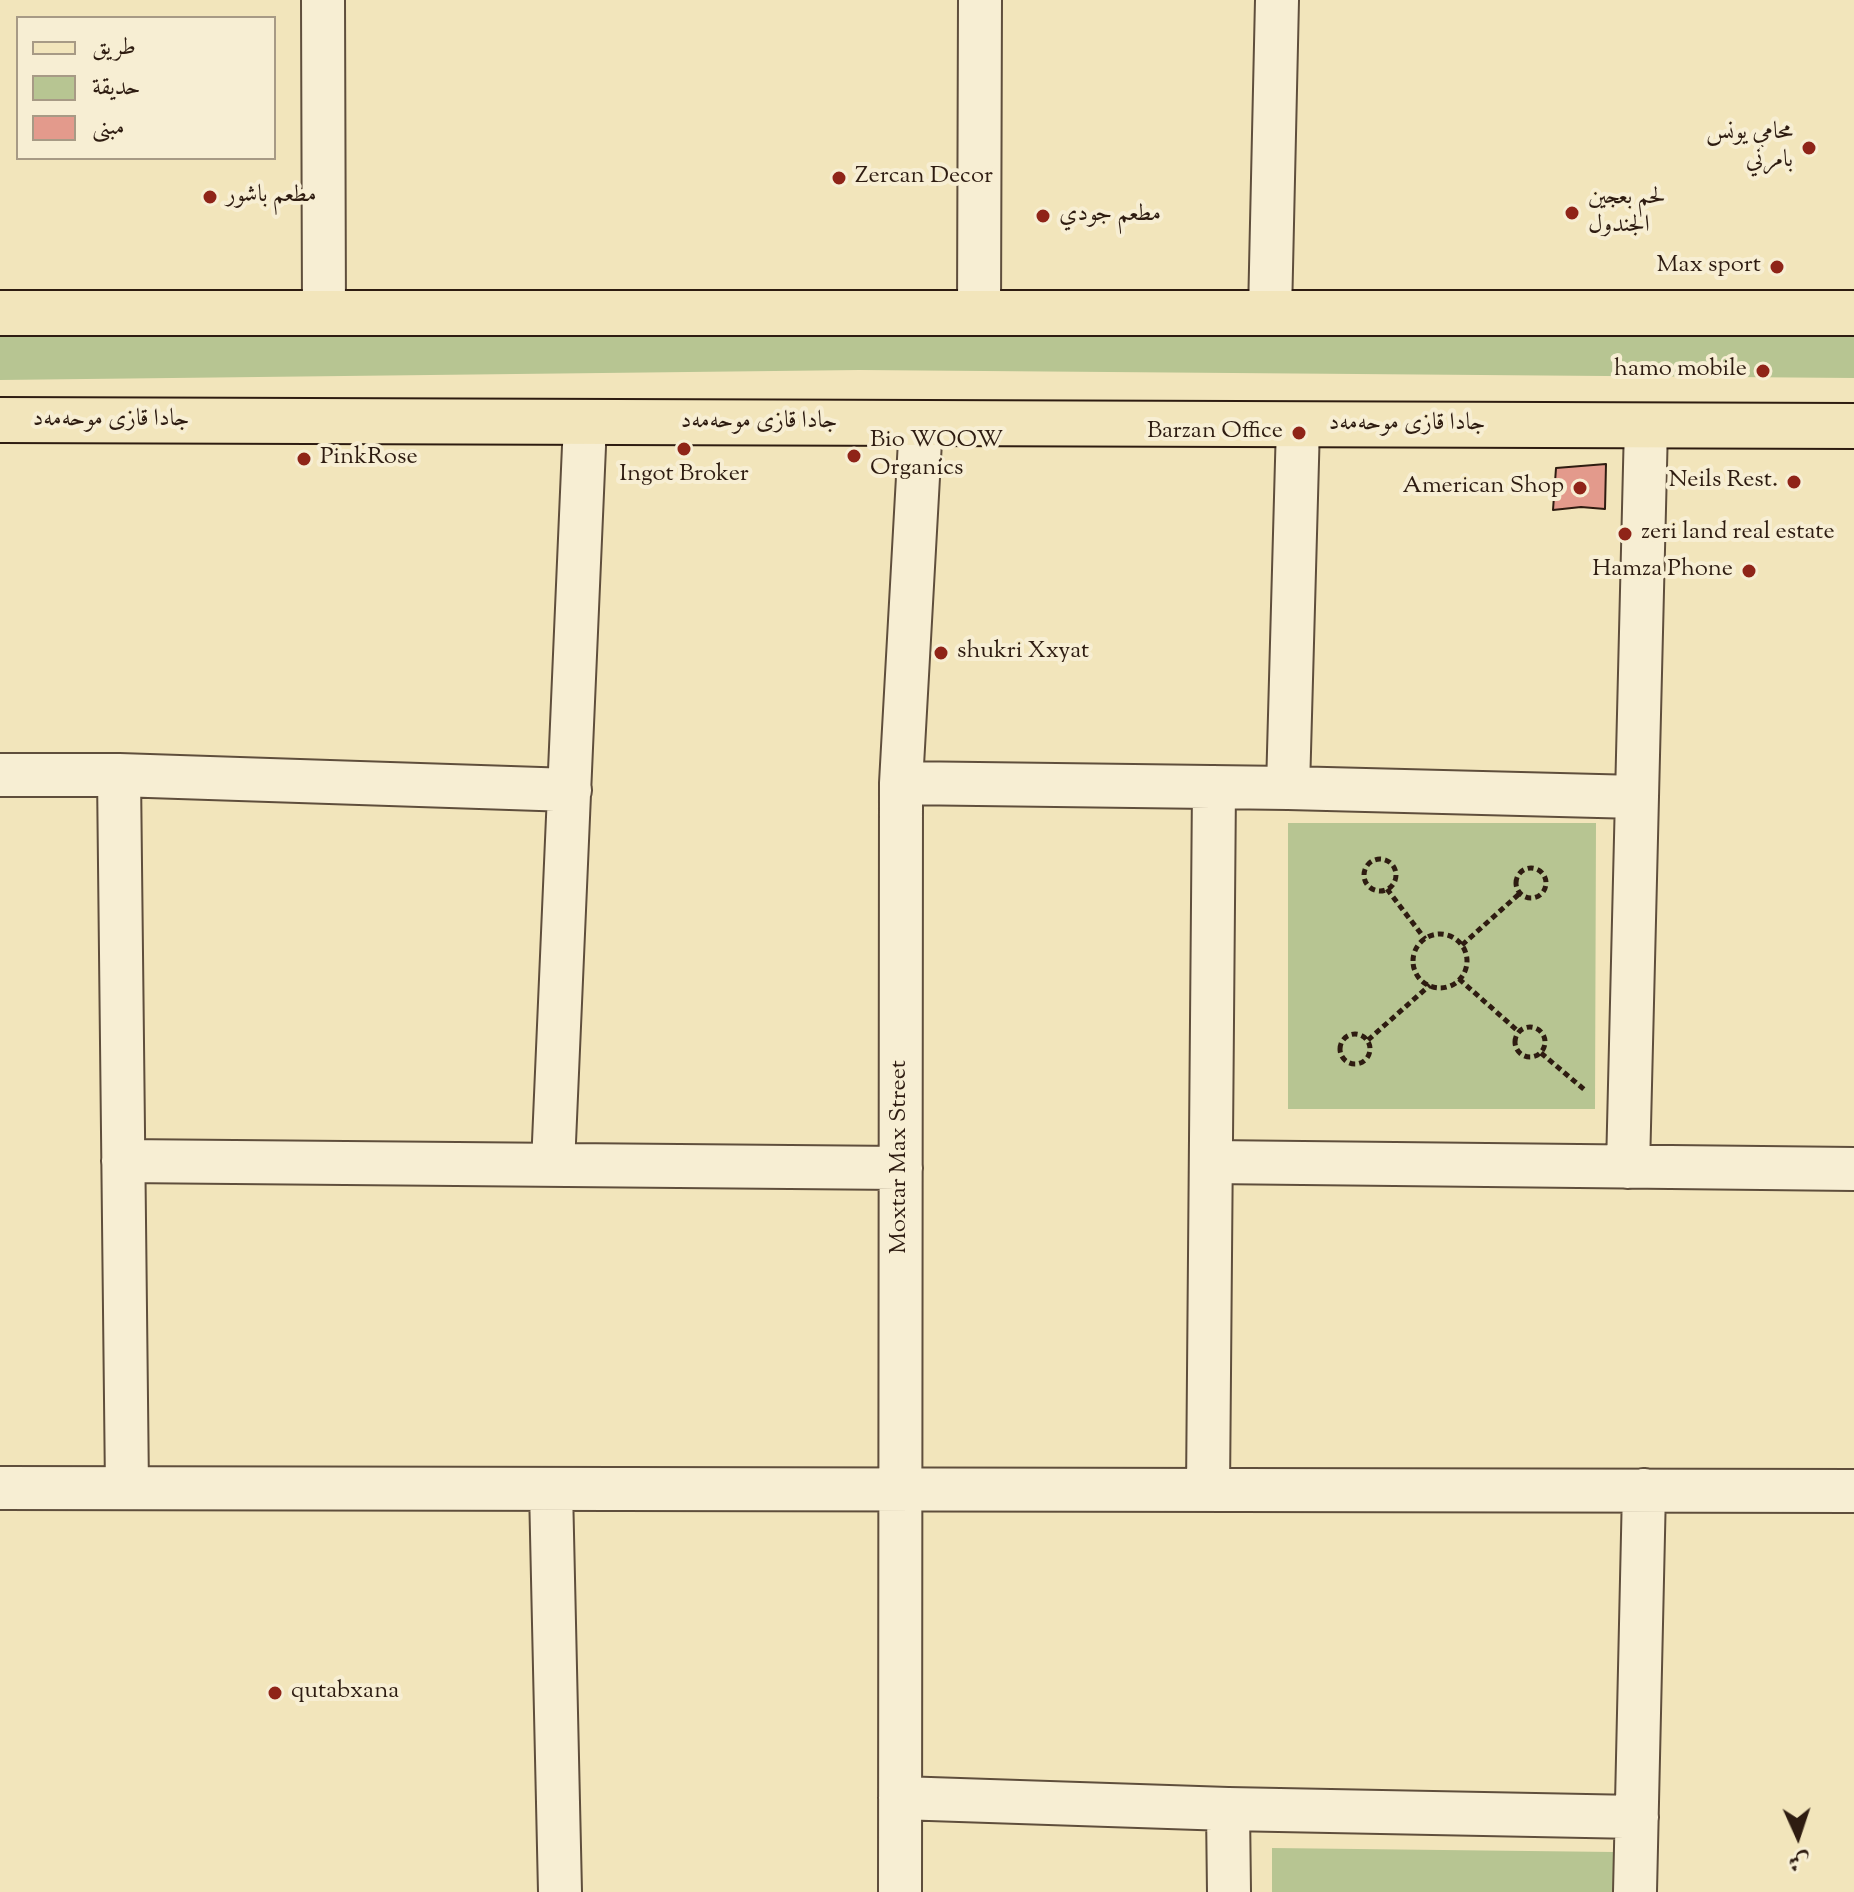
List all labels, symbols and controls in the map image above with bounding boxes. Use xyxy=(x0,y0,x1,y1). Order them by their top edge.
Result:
legend xyxy=(16,16,276,160)
text: طريق xyxy=(92,31,136,65)
text: حديقة xyxy=(92,71,141,105)
text: مبنى xyxy=(92,111,125,145)
place label: محامي يونس بامرني xyxy=(1706,120,1793,176)
marker: محامي يونس بامرني xyxy=(1800,139,1818,157)
place label: Zercan Decor xyxy=(855,164,993,192)
marker: Zercan Decor xyxy=(830,169,848,187)
place label: مطعم باشور xyxy=(226,183,317,211)
place label: لحم بعجين الجندول xyxy=(1588,185,1665,241)
marker: مطعم باشور xyxy=(201,188,219,206)
place label: مطعم جودي xyxy=(1059,202,1161,230)
marker: لحم بعجين الجندول xyxy=(1563,204,1581,222)
marker: مطعم جودي xyxy=(1034,207,1052,225)
place label: Max sport xyxy=(1657,253,1761,281)
marker: Max sport xyxy=(1768,258,1786,276)
place label: hamo mobile xyxy=(1614,357,1747,385)
marker: hamo mobile xyxy=(1754,362,1772,380)
street label: جادا قازی موحەمەد xyxy=(32,407,190,435)
street label: جادا قازی موحەمەد xyxy=(680,409,838,437)
street label: جادا قازی موحەمەد xyxy=(1328,411,1486,439)
place label: Barzan Office xyxy=(1147,419,1283,447)
marker: Barzan Office xyxy=(1290,424,1308,442)
place label: Bio WOOW Organics xyxy=(870,428,1003,484)
marker: Ingot Broker xyxy=(675,440,693,458)
place label: PinkRose xyxy=(320,445,418,473)
marker: Bio WOOW Organics xyxy=(845,447,863,465)
marker: PinkRose xyxy=(295,450,313,468)
place label: Ingot Broker xyxy=(619,462,749,490)
place label: Neils Rest. xyxy=(1669,468,1778,496)
marker: Neils Rest. xyxy=(1785,473,1803,491)
place label: American Shop xyxy=(1402,474,1564,502)
marker: American Shop xyxy=(1571,479,1589,497)
place label: zeri land real estate xyxy=(1641,520,1835,548)
marker: zeri land real estate xyxy=(1616,525,1634,543)
place label: Hamza Phone xyxy=(1592,557,1733,585)
marker: Hamza Phone xyxy=(1740,562,1758,580)
place label: shukri Xxyat xyxy=(957,639,1089,667)
marker: shukri Xxyat xyxy=(932,644,950,662)
street label: Moxtar Max Street xyxy=(887,1060,915,1254)
place label: qutabxana xyxy=(291,1679,399,1707)
marker: qutabxana xyxy=(266,1684,284,1702)
north arrow xyxy=(1758,1796,1838,1876)
text: ش xyxy=(1788,1843,1811,1877)

